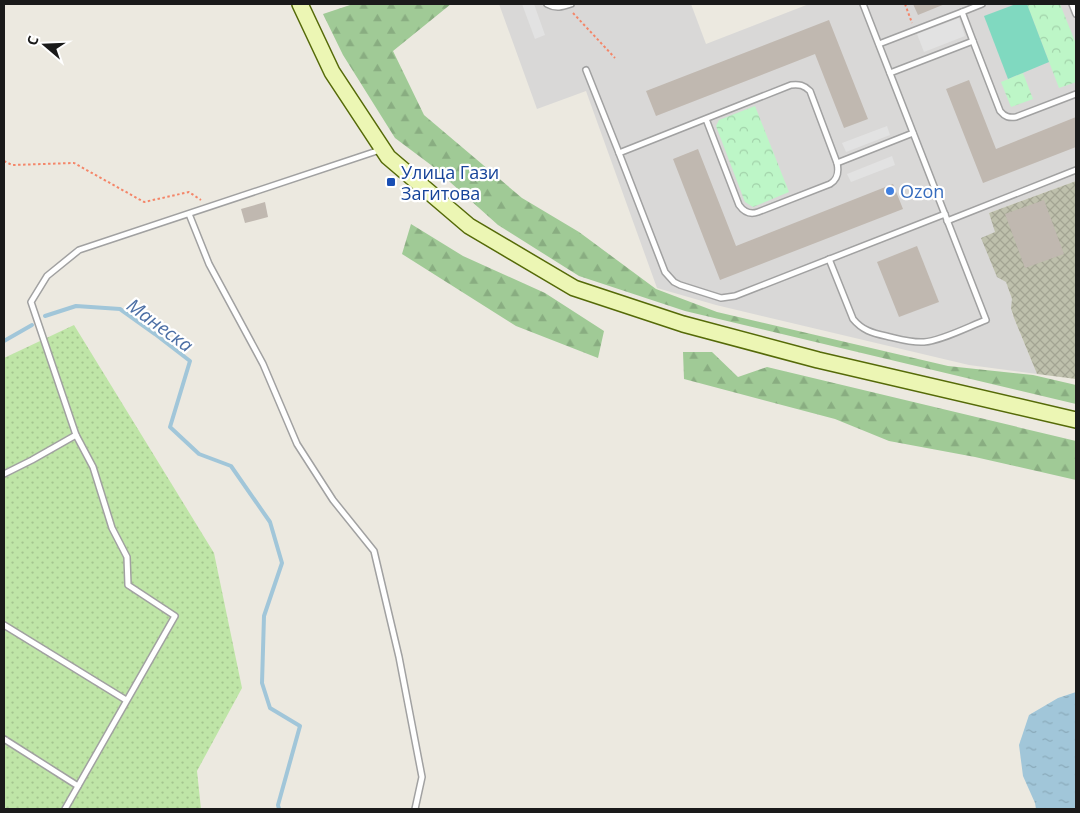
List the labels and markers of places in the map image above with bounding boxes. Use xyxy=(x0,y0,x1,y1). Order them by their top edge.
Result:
place label: Улица Гази Загитова xyxy=(401,160,499,205)
marker: Улица Гази Загитова xyxy=(385,176,397,188)
place label: Ozon xyxy=(900,179,944,203)
marker: Ozon xyxy=(884,185,896,197)

